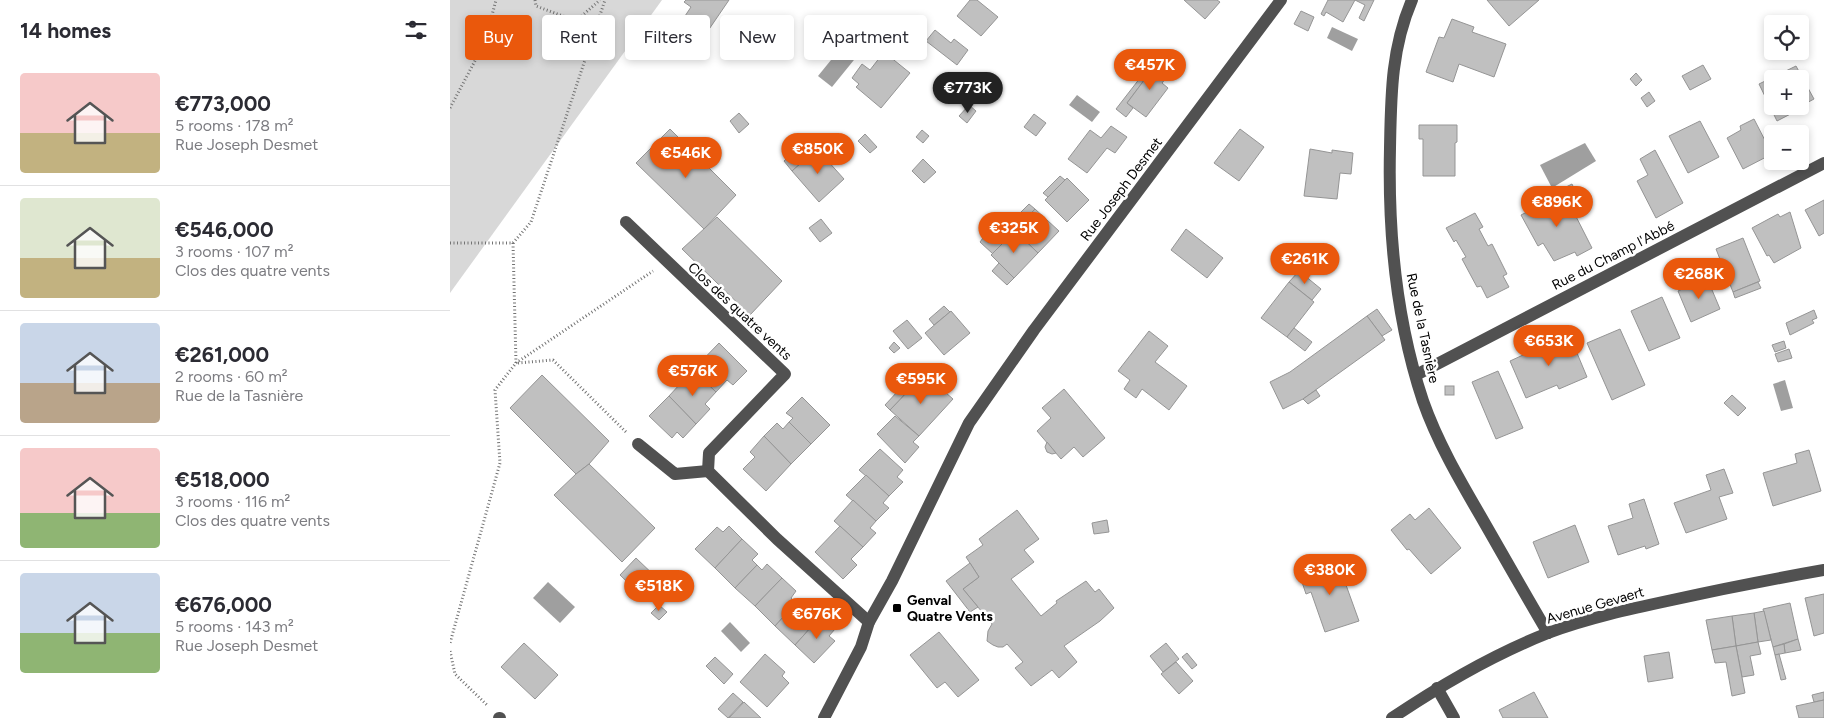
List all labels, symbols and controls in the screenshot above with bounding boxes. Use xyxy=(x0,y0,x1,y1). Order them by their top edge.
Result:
chip: Buy xyxy=(465,15,532,60)
chip: Rent xyxy=(542,15,615,60)
chip: Filters xyxy=(625,15,710,60)
chip: New xyxy=(720,15,794,60)
chip: Apartment xyxy=(804,15,927,60)
map controls xyxy=(1764,15,1809,170)
button: locate xyxy=(1764,15,1809,60)
icon: filters xyxy=(402,16,430,44)
text: 14 homes xyxy=(20,18,111,43)
pin: €457K xyxy=(1115,48,1185,91)
text: €457K xyxy=(1125,55,1175,74)
button: + xyxy=(1764,70,1809,115)
pin: €773K xyxy=(933,72,1003,114)
text: €773K xyxy=(944,78,992,97)
text: €773,000 xyxy=(175,91,271,116)
icon: home xyxy=(60,93,120,153)
text: 5 rooms · 178 m² xyxy=(175,116,294,135)
button: − xyxy=(1764,125,1809,170)
pin: €850K xyxy=(783,132,853,175)
street label: Rue Joseph Desmet xyxy=(1077,134,1166,244)
text: Rue Joseph Desmet xyxy=(175,135,318,154)
pin: €546K xyxy=(651,136,721,179)
text: €850K xyxy=(792,139,844,158)
text: €546K xyxy=(661,143,711,162)
pin: €896K xyxy=(1522,186,1592,228)
text: €896K xyxy=(1532,192,1582,211)
pin: €325K xyxy=(979,212,1049,254)
text: €546,000 xyxy=(175,217,274,242)
street label: Rue du Champ l'Abbé xyxy=(1549,217,1678,294)
icon: home xyxy=(60,218,120,278)
text: €325K xyxy=(989,218,1039,237)
text: 3 rooms · 107 m² xyxy=(175,242,293,261)
pin: €261K xyxy=(1270,242,1340,285)
text: €261K xyxy=(1281,249,1329,268)
pin: €268K xyxy=(1664,258,1734,300)
street label: Clos des quatre vents xyxy=(684,259,795,364)
text: Clos des quatre vents xyxy=(175,261,330,280)
text: €268K xyxy=(1674,264,1724,283)
street label: Rue de la Tasnière xyxy=(1403,271,1443,385)
pin: €653K xyxy=(1514,324,1584,367)
text: €653K xyxy=(1524,331,1574,350)
text: €261,000 xyxy=(175,342,269,367)
icon: home xyxy=(60,343,120,403)
pin: €576K xyxy=(658,354,728,397)
text: €576K xyxy=(668,361,718,380)
pin: €595K xyxy=(886,362,956,405)
text: 2 rooms · 60 m² xyxy=(175,367,288,386)
text: €595K xyxy=(896,369,946,388)
text: Rue de la Tasnière xyxy=(175,386,303,405)
text: €518,000 xyxy=(175,467,270,492)
icon: home xyxy=(60,468,120,528)
text: 3 rooms · 116 m² xyxy=(175,492,290,511)
text: Clos des quatre vents xyxy=(175,511,330,530)
pin: €380K xyxy=(1295,554,1365,596)
text: €380K xyxy=(1305,560,1355,579)
pin: €518K xyxy=(624,570,694,612)
text: €518K xyxy=(635,576,683,595)
street label: Avenue Gevaert xyxy=(1544,583,1646,628)
text: €676,000 xyxy=(175,592,272,617)
place label: Genval Quatre Vents xyxy=(907,592,993,625)
icon: home xyxy=(60,593,120,653)
pin: €676K xyxy=(782,598,852,640)
marker: Genval Quatre Vents xyxy=(891,602,903,614)
text: €676K xyxy=(792,604,842,623)
text: 5 rooms · 143 m² xyxy=(175,617,294,636)
text: Rue Joseph Desmet xyxy=(175,636,318,655)

